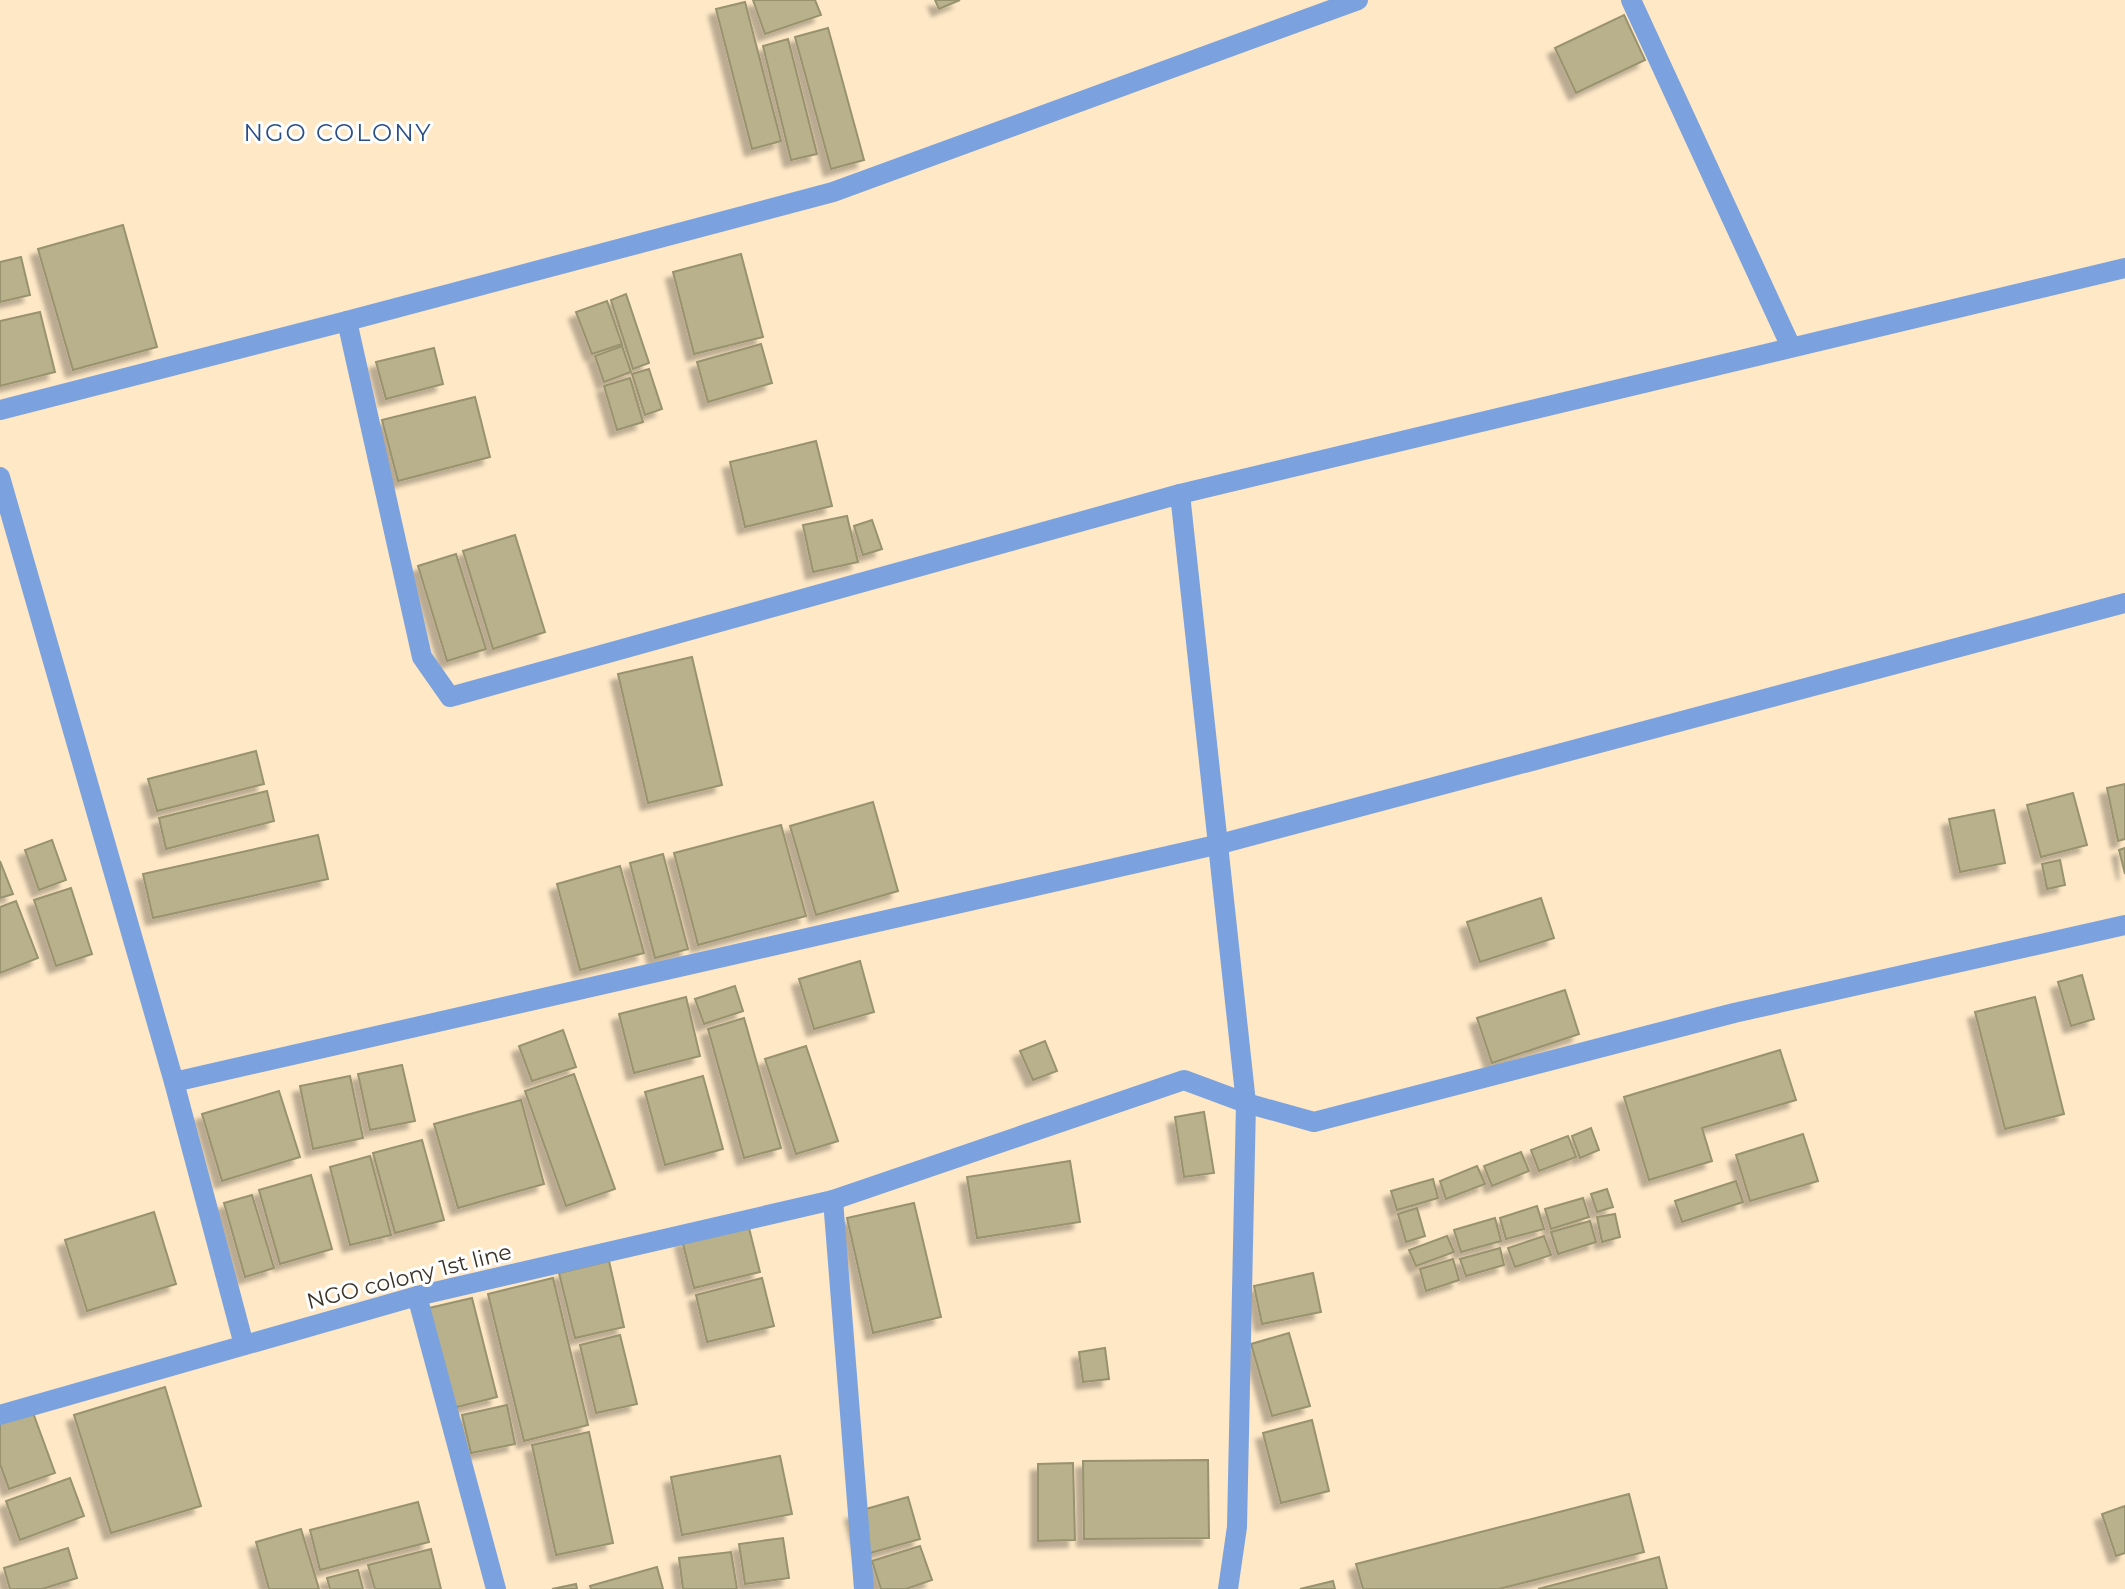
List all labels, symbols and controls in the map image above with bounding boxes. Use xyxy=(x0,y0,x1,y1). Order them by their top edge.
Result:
district label: NGO COLONY xyxy=(243,118,433,147)
street label: NGO colony 1st line xyxy=(304,1238,514,1315)

